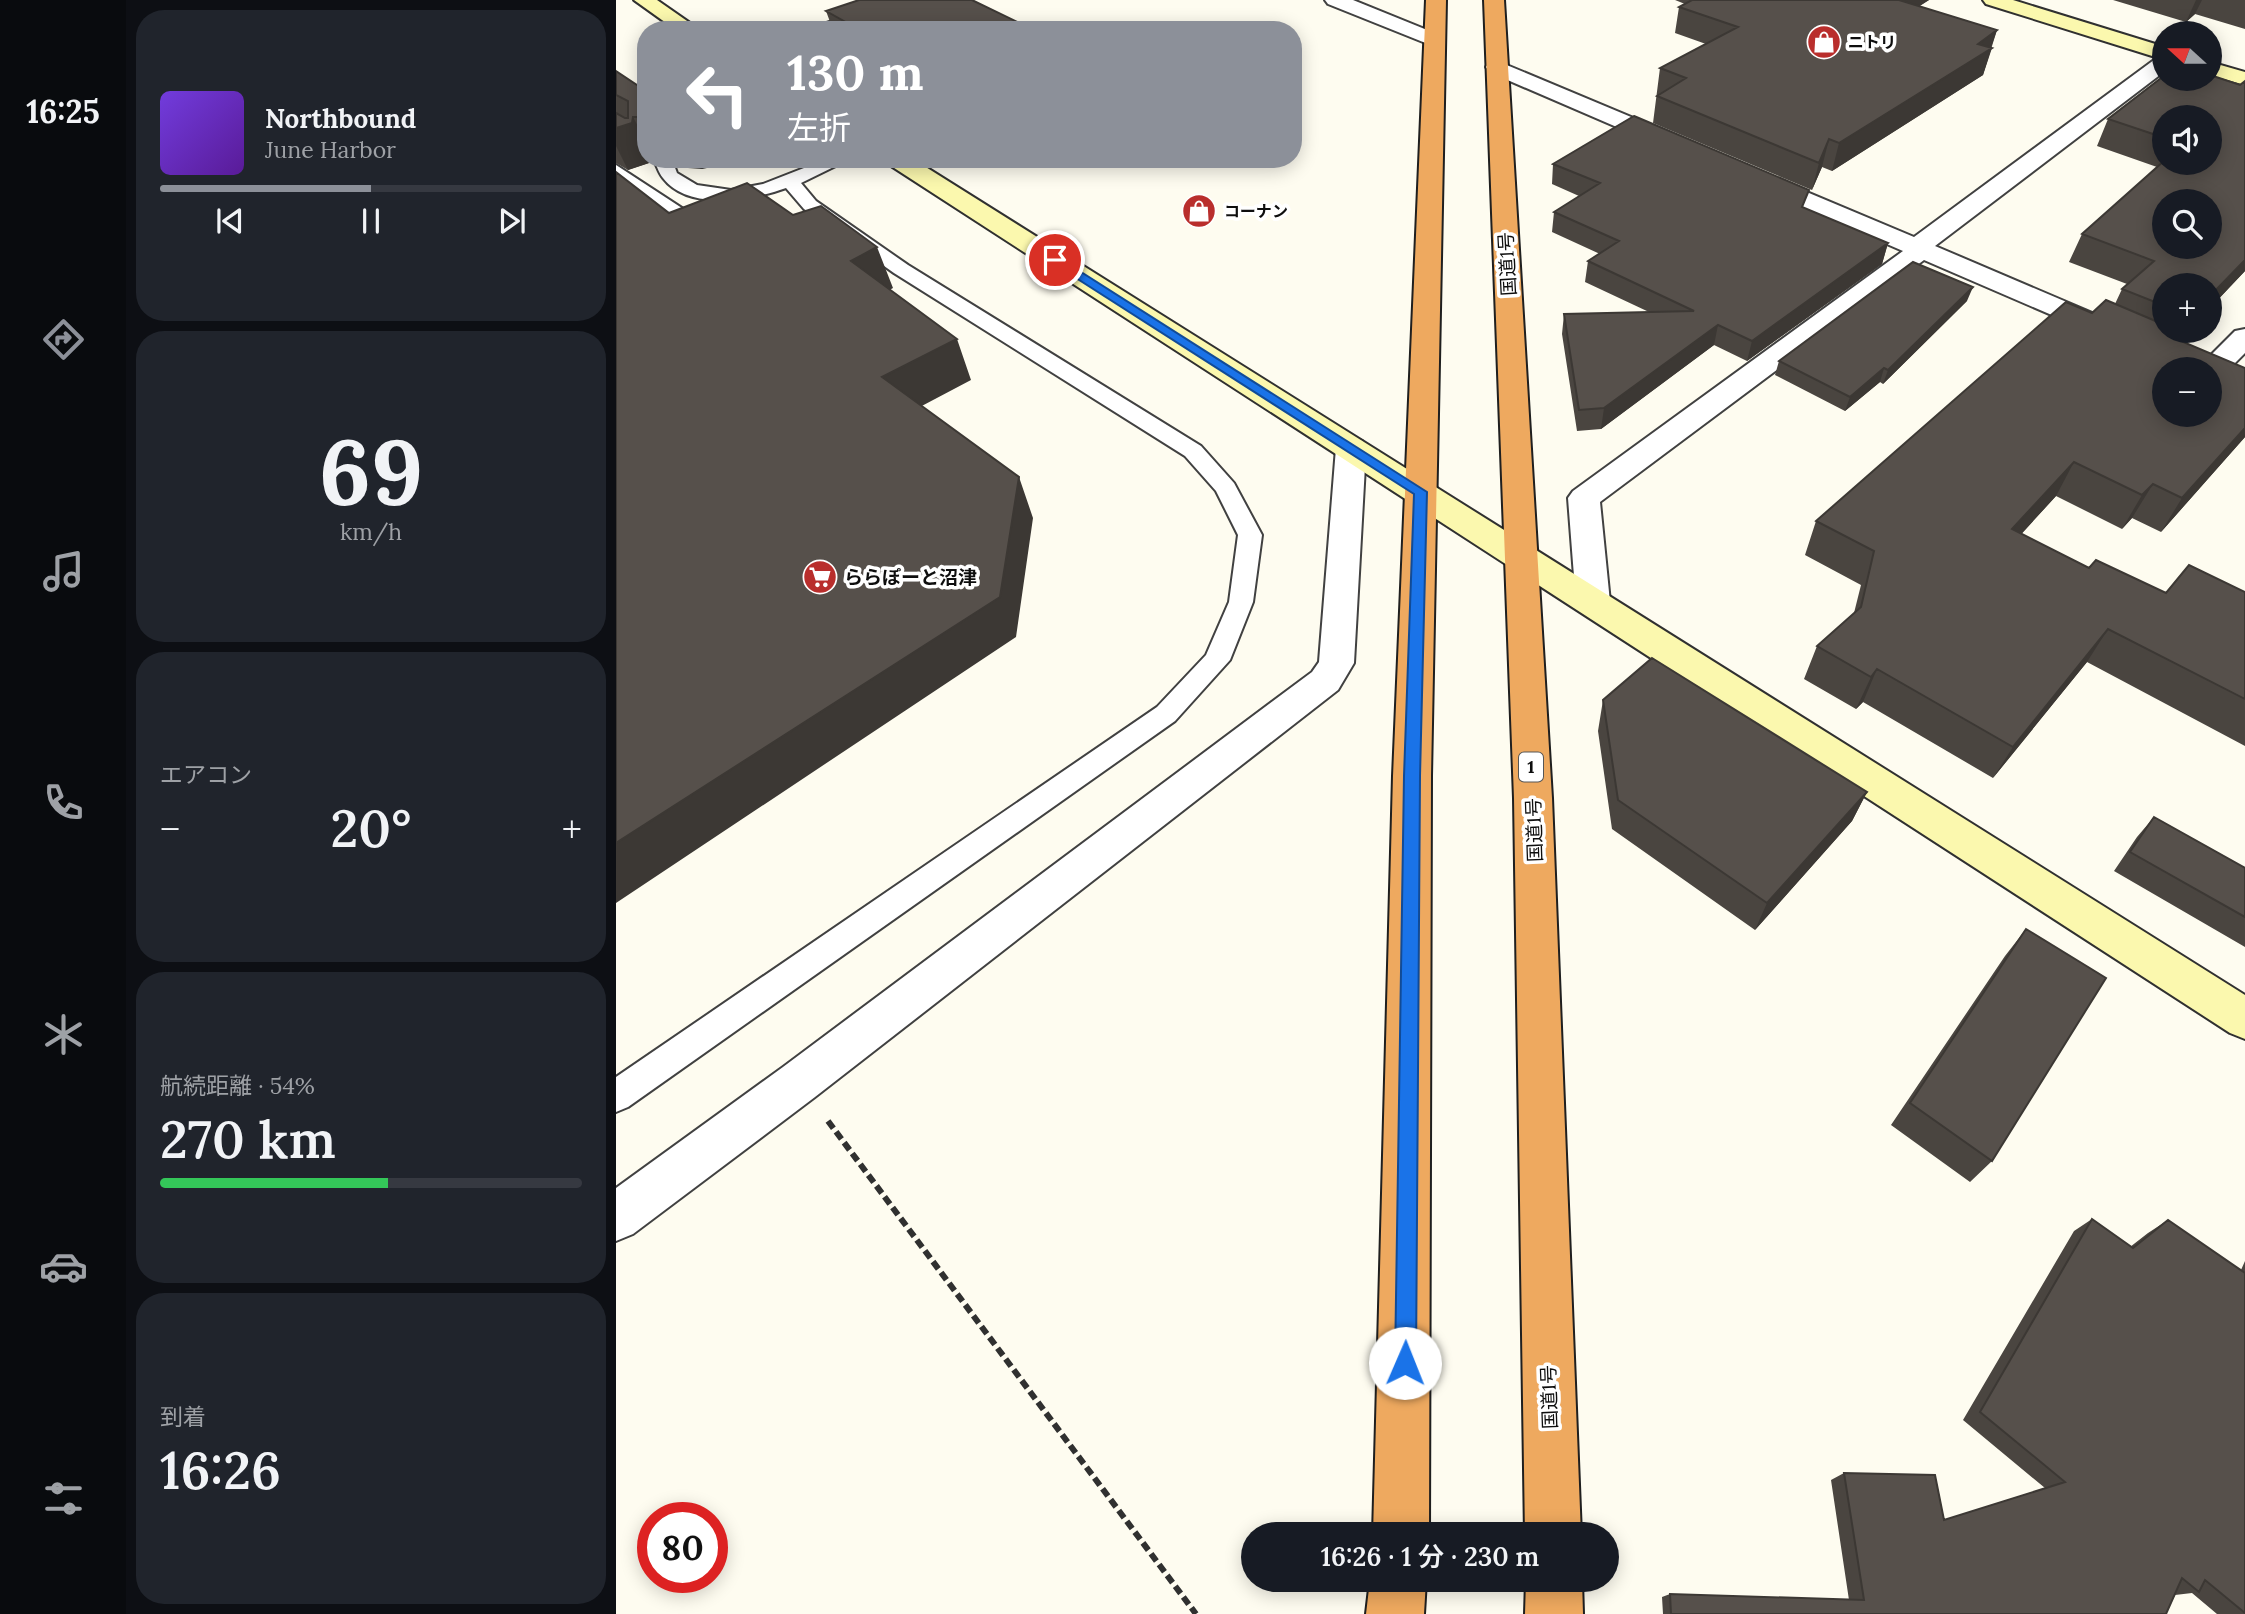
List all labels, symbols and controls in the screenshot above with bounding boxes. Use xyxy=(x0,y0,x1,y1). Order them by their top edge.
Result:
north arrow xyxy=(2152,21,2222,91)
map controls xyxy=(2152,21,2222,427)
shop icon: ニトリ xyxy=(1805,23,1843,61)
place label: ニトリ xyxy=(1848,32,1896,52)
text: 130 m xyxy=(787,41,923,103)
icon: left xyxy=(672,49,763,140)
text: 16:25 xyxy=(26,91,100,132)
text: Northbound xyxy=(265,102,416,135)
button: sound xyxy=(2152,105,2222,175)
text: 左折 xyxy=(787,107,851,148)
text: June Harbor xyxy=(265,135,396,164)
button: search xyxy=(2152,189,2222,259)
shop icon: コーナン xyxy=(1180,192,1218,230)
place label: コーナン xyxy=(1224,201,1288,221)
icon: previous xyxy=(211,202,249,240)
icon: pause xyxy=(352,202,390,240)
icon: next xyxy=(493,202,531,240)
pin xyxy=(1025,230,1085,290)
street label: 国道1号 xyxy=(1493,231,1521,297)
icon: arrive xyxy=(1036,241,1074,279)
button: + xyxy=(2152,273,2222,343)
icon: directions xyxy=(39,315,88,364)
button: − xyxy=(2152,357,2222,427)
text: 69 xyxy=(319,413,423,530)
text: km/h xyxy=(340,517,402,546)
icon: music xyxy=(39,547,88,596)
supermarket icon: ららぽーと沼津 xyxy=(801,558,839,596)
place label: ららぽーと沼津 xyxy=(844,565,977,589)
road number: 1 xyxy=(1519,752,1543,782)
text: エアコン xyxy=(160,760,252,789)
icon: phone xyxy=(39,778,88,827)
text: 20° xyxy=(331,795,411,861)
street label: 国道1号 xyxy=(1521,798,1547,862)
text: − xyxy=(160,805,180,853)
text: + xyxy=(562,805,582,853)
icon: climate xyxy=(39,1010,88,1059)
text: 航続距離 · 54% xyxy=(160,1071,315,1100)
text: 270 km xyxy=(160,1106,336,1172)
icon: car xyxy=(39,1242,88,1291)
position arrow xyxy=(1368,1326,1442,1400)
street label: 国道1号 xyxy=(1536,1365,1562,1429)
text: 到着 xyxy=(160,1402,206,1431)
text: 16:26 xyxy=(160,1437,281,1503)
icon: filters xyxy=(39,1474,88,1523)
speed limit sign: 80 xyxy=(637,1502,728,1593)
text: 16:26 · 1 分 · 230 m xyxy=(1321,1540,1539,1573)

